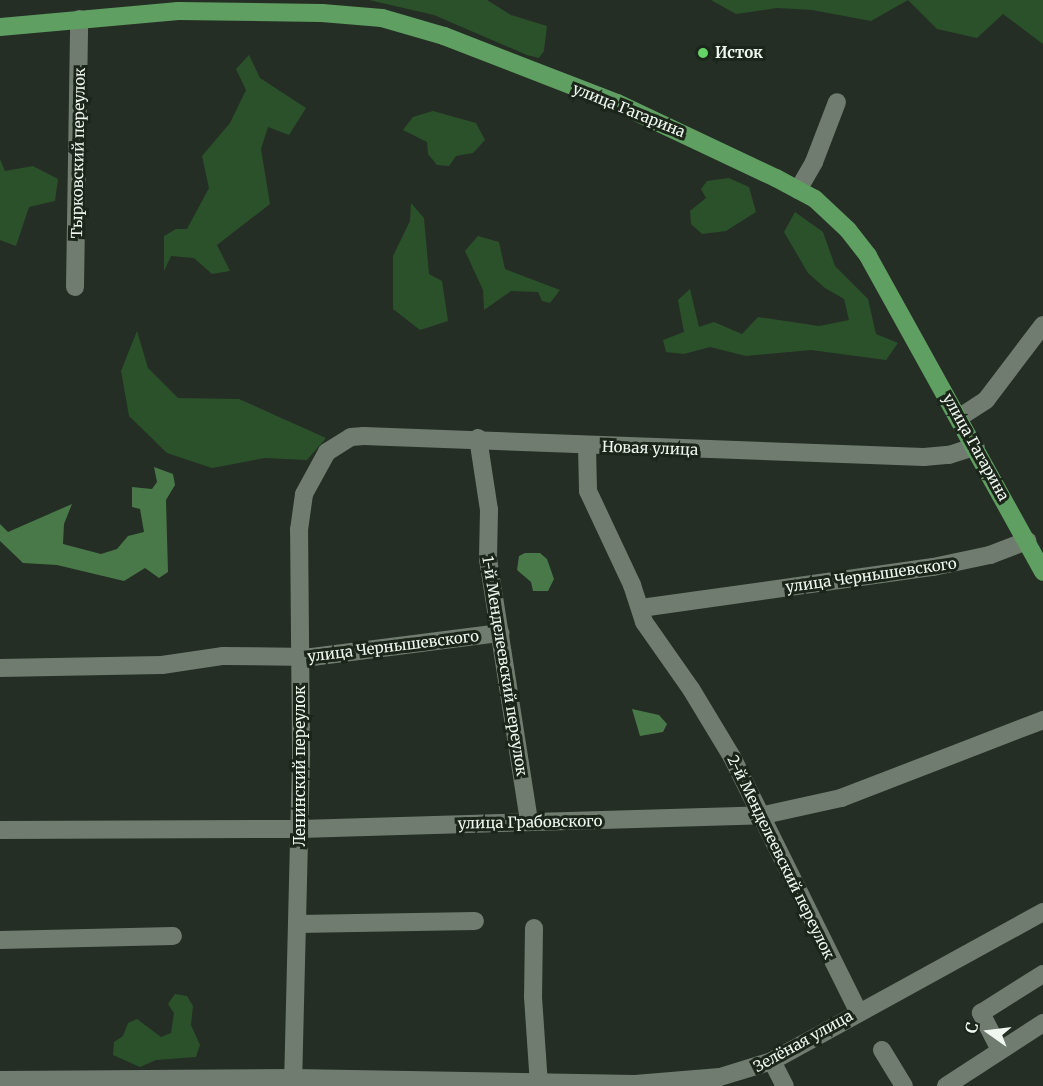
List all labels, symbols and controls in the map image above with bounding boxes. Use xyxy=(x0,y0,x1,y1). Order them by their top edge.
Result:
place label: Исток xyxy=(715,44,763,62)
marker: Исток xyxy=(696,46,710,60)
street label: Тырковский переулок xyxy=(68,67,88,239)
street label: улица Гагарина xyxy=(570,79,688,141)
street label: улица Гагарина xyxy=(939,390,1013,504)
street label: Новая улица xyxy=(602,437,698,459)
street label: улица Чернышевского xyxy=(784,554,958,596)
street label: 1-й Менделеевский переулок xyxy=(479,555,531,777)
street label: улица Чернышевского xyxy=(306,627,480,665)
street label: Ленинский переулок xyxy=(291,686,309,846)
street label: 2-й Менделеевский переулок xyxy=(724,752,838,962)
street label: улица Грабовского xyxy=(457,812,603,832)
north arrow xyxy=(959,1002,1019,1062)
street label: Зелёная улица xyxy=(750,1006,856,1076)
text: С xyxy=(961,1020,983,1035)

